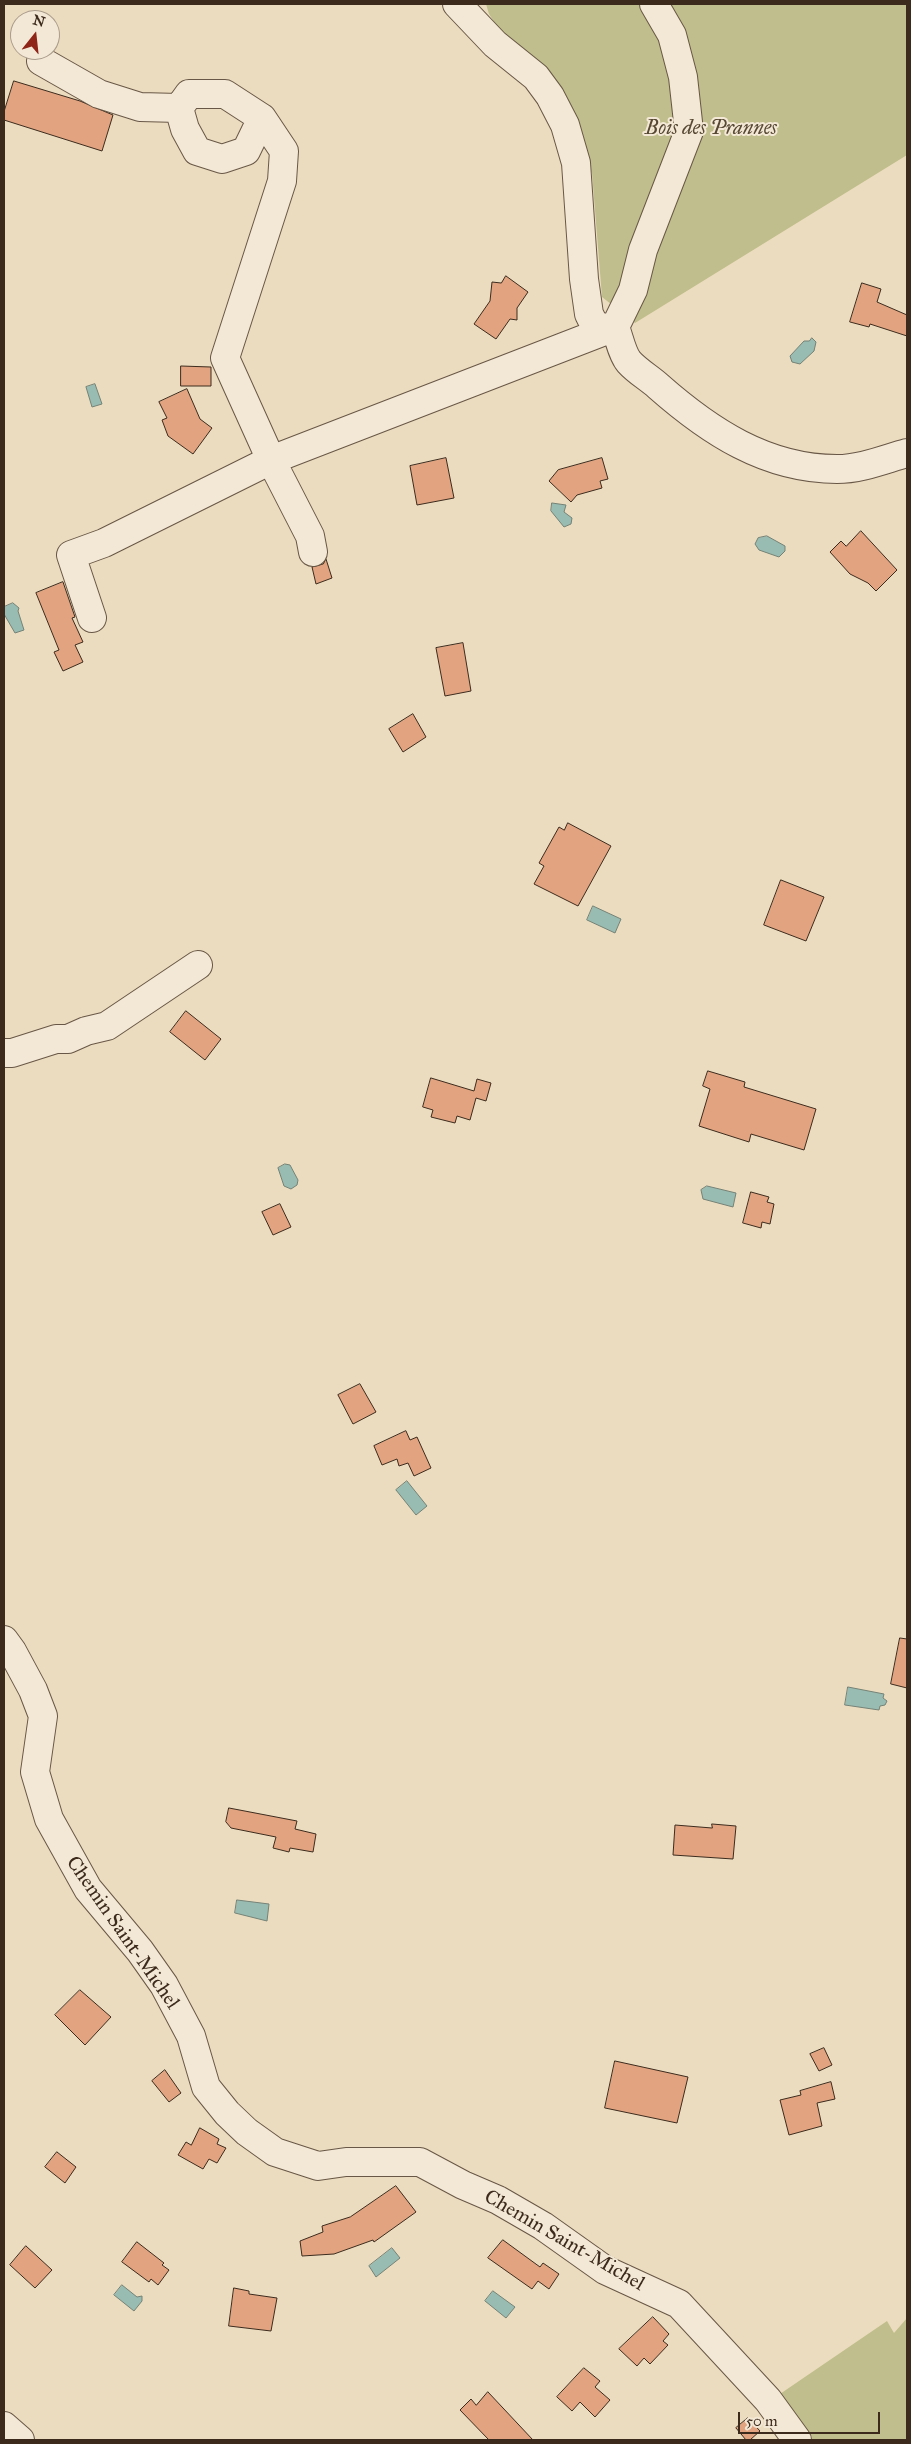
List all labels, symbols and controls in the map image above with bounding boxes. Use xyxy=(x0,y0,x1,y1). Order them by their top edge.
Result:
north arrow xyxy=(10,10,60,60)
text: N xyxy=(31,11,47,31)
park label: Bois des Prannes xyxy=(645,117,777,141)
street label: Chemin Saint-Michel xyxy=(60,1852,184,2014)
street label: Chemin Saint-Michel xyxy=(480,2185,648,2297)
scale bar xyxy=(741,2402,884,2434)
text: 50 m xyxy=(746,2412,778,2430)

